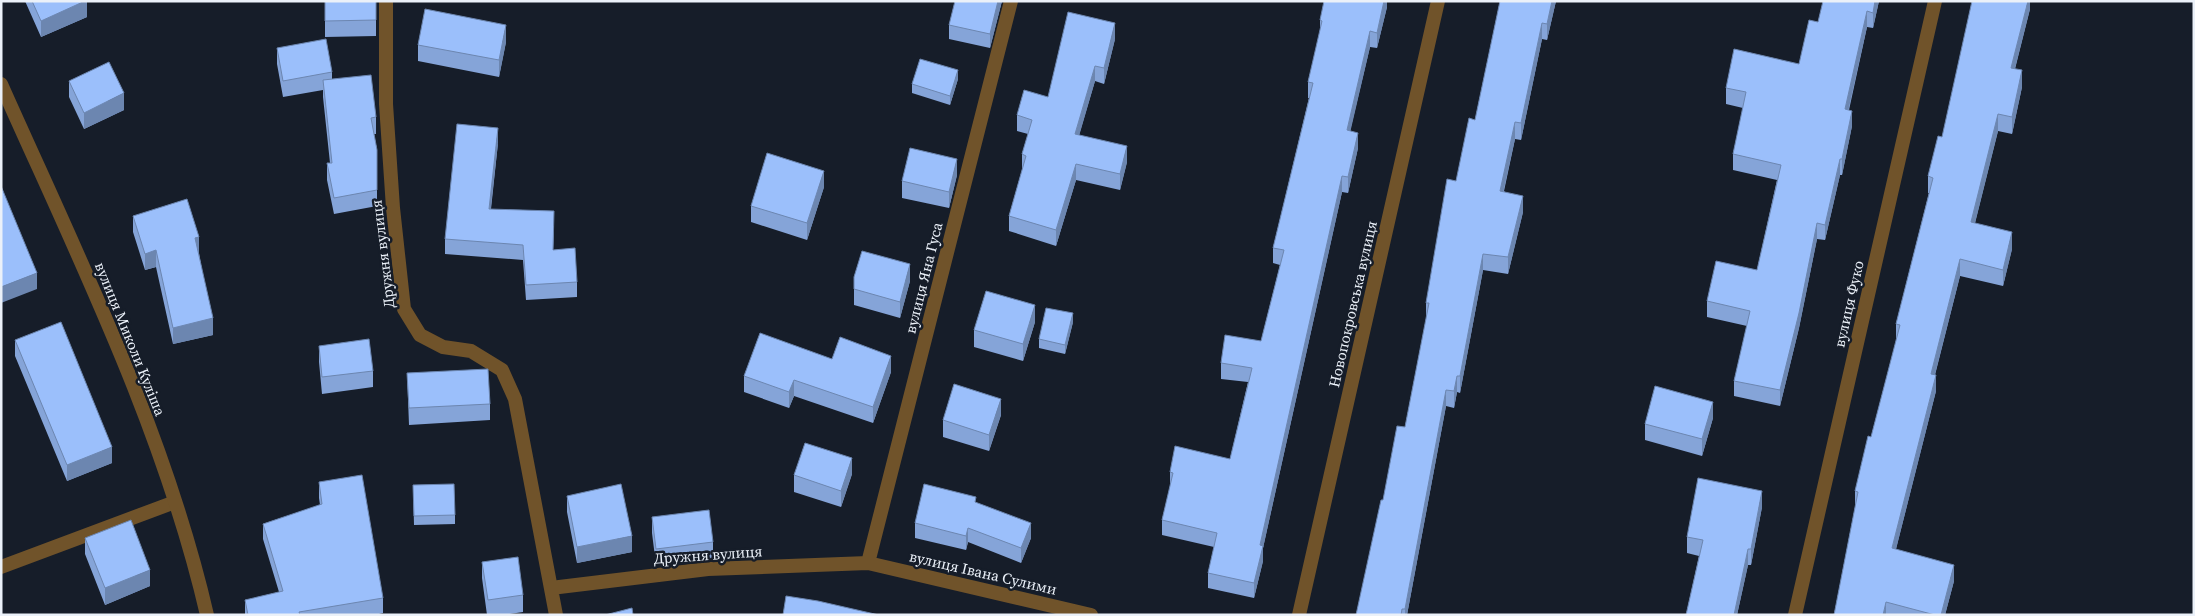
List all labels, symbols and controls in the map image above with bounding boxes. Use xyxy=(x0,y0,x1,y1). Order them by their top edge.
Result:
street label: Дружня вулиця xyxy=(365,199,400,310)
street label: Новопокровська вулиця xyxy=(1323,219,1382,389)
street label: вулиця Яна Гуса xyxy=(900,220,948,336)
street label: вулиця Фуко xyxy=(1828,258,1869,349)
street label: вулиця Миколи Куліша xyxy=(90,259,171,419)
street label: Дружня вулиця xyxy=(653,540,763,569)
street label: вулиця Івана Сулими xyxy=(907,545,1059,600)

